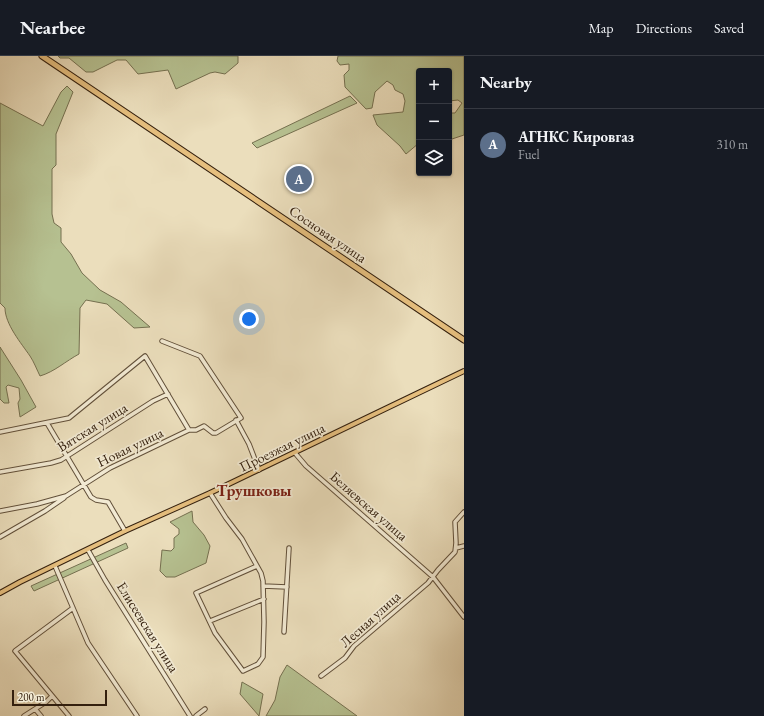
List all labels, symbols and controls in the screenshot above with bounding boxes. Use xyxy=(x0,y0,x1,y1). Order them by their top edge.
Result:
text: Nearbee xyxy=(20,15,85,40)
text: Map xyxy=(588,19,614,37)
text: Directions xyxy=(636,19,692,37)
text: Saved xyxy=(714,19,744,37)
map controls xyxy=(416,68,452,176)
button: + xyxy=(416,68,452,104)
text: Nearby xyxy=(480,71,532,93)
button: − xyxy=(416,104,452,140)
text: АГНКС Кировгаз xyxy=(518,127,634,146)
text: A xyxy=(488,136,498,153)
text: 310 m xyxy=(717,136,748,153)
button: layers xyxy=(416,140,452,176)
text: Fuel xyxy=(518,146,540,163)
pin: A xyxy=(286,164,312,194)
street label: Сосновая улица xyxy=(286,201,371,267)
your location xyxy=(239,309,259,329)
street label: Вятская улица xyxy=(54,398,131,456)
street label: Проезжая улица xyxy=(236,418,328,476)
street label: Новая улица xyxy=(94,423,166,471)
street label: Беляевская улица xyxy=(326,467,412,545)
district label: Трушковы xyxy=(216,480,292,501)
street label: Елисеевская улица xyxy=(113,578,183,676)
street label: Лесная улица xyxy=(336,587,404,651)
scale bar xyxy=(12,688,107,707)
text: 200 m xyxy=(18,690,45,704)

